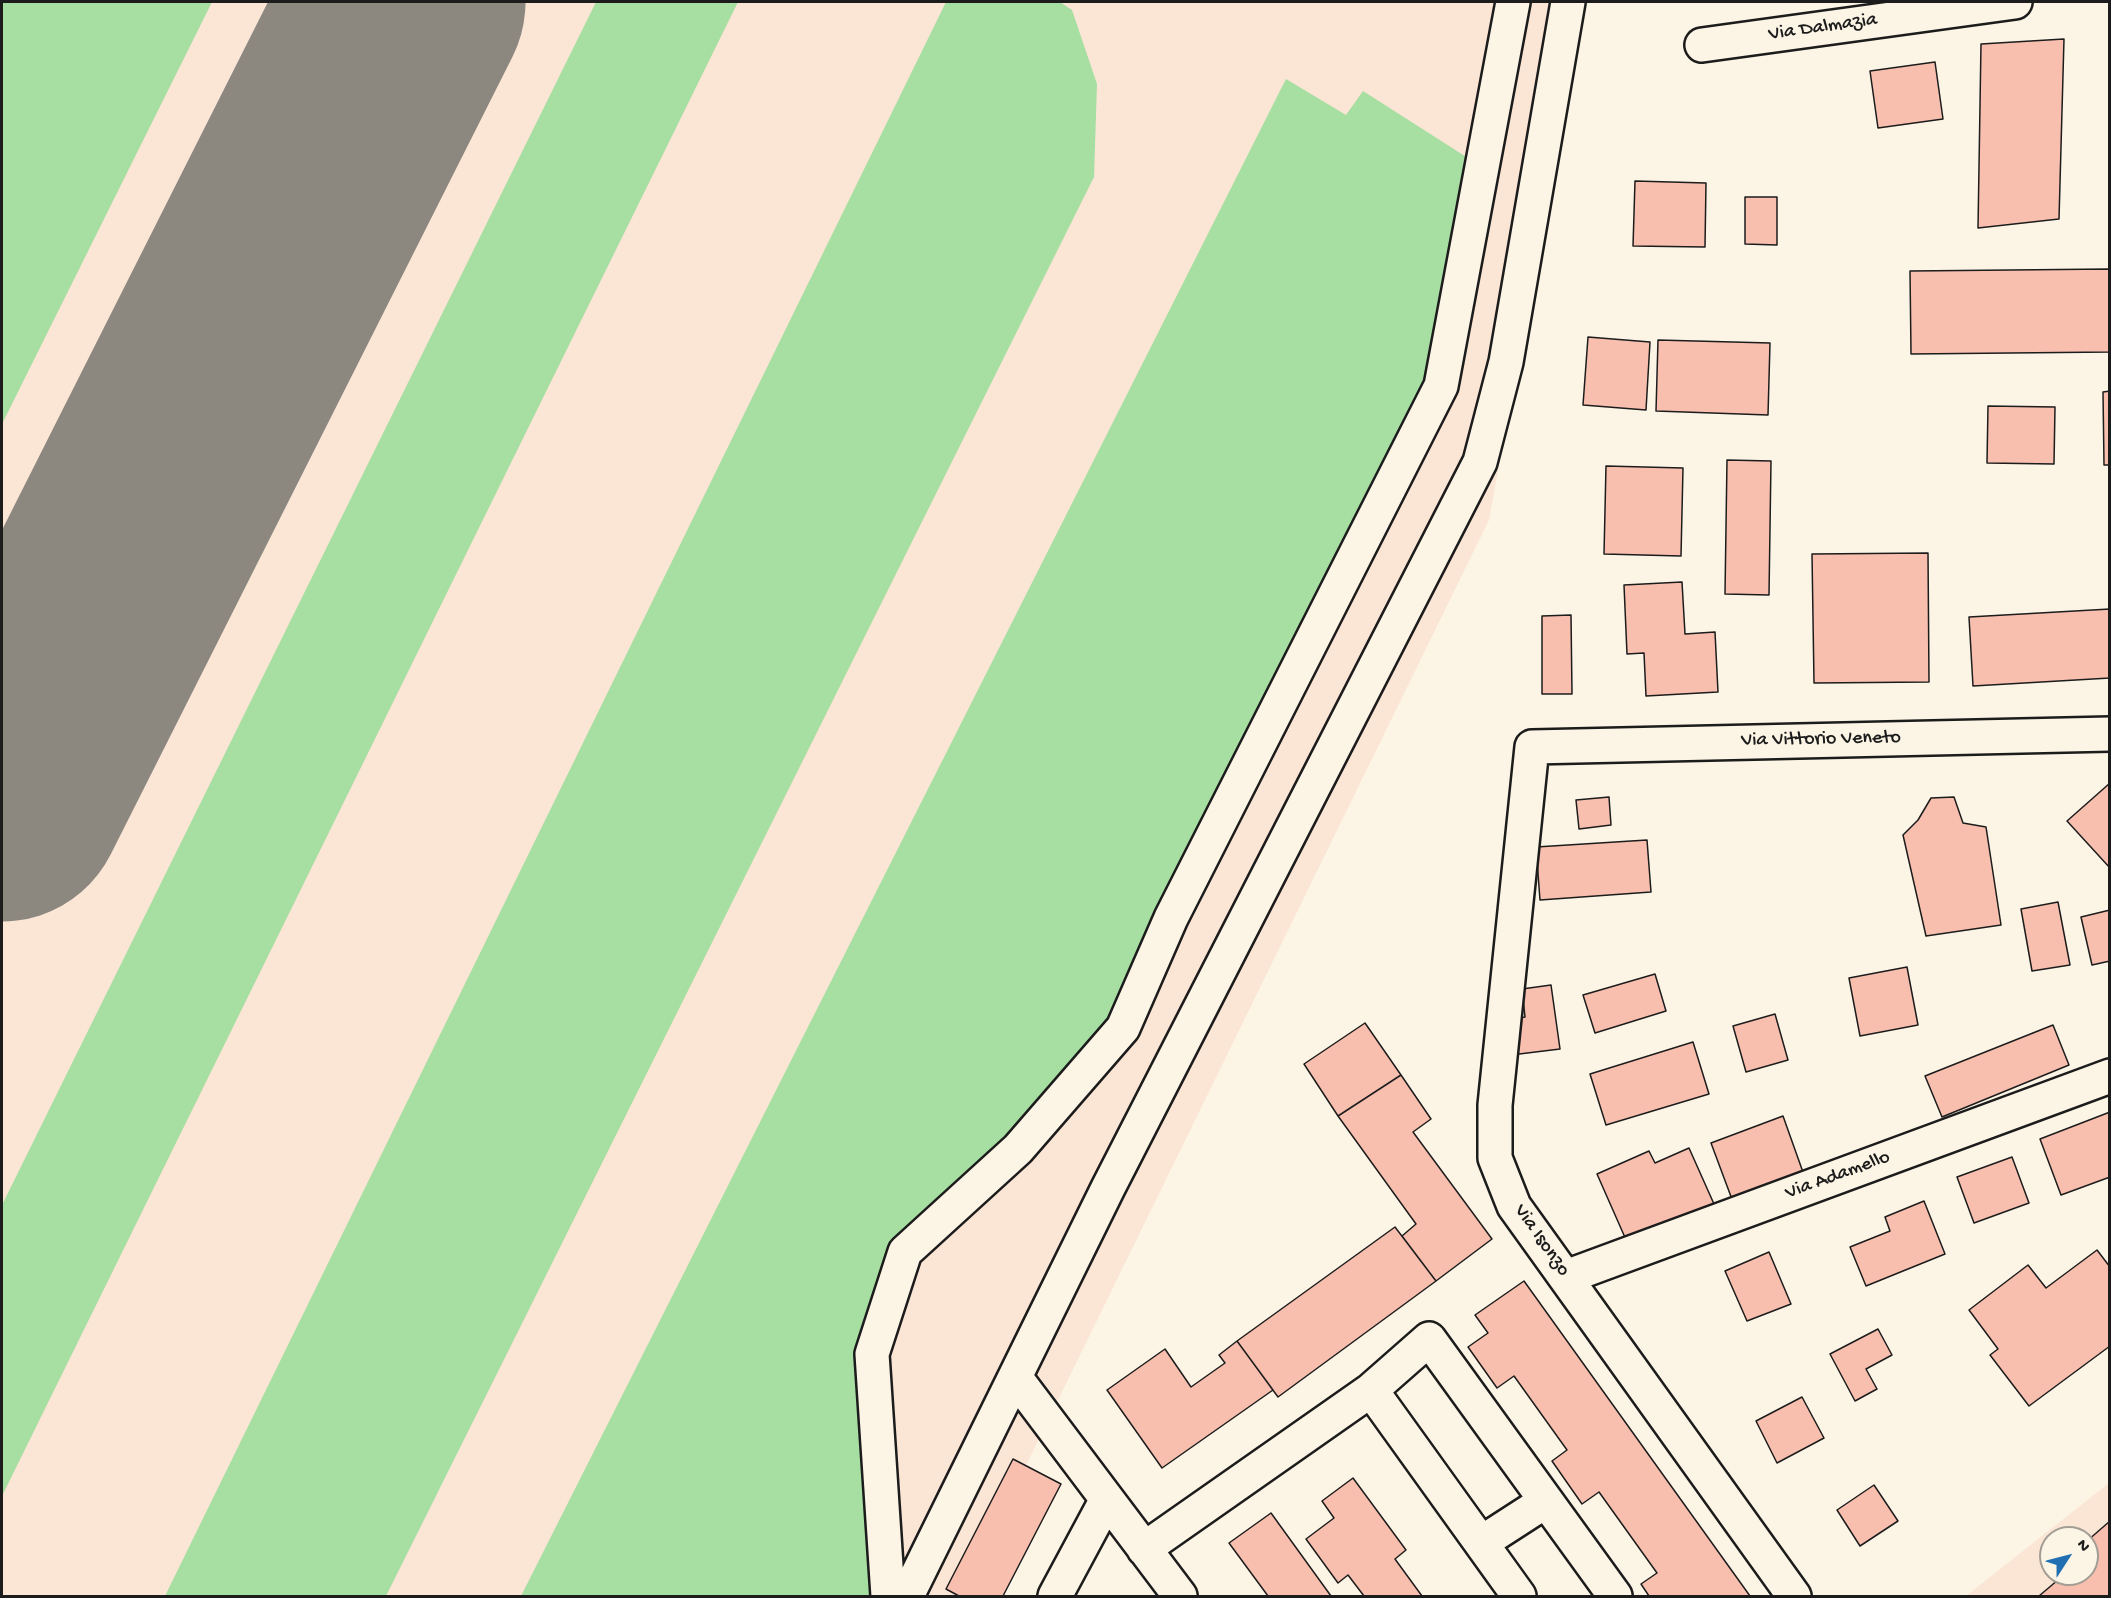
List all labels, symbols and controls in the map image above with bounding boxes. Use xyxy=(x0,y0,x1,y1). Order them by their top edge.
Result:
street label: Via Dalmazia xyxy=(1767,9,1879,47)
street label: Via Vittorio Veneto xyxy=(1741,727,1901,753)
street label: Via Adamello xyxy=(1782,1146,1894,1206)
street label: Via Isonzo xyxy=(1507,1200,1575,1282)
north arrow xyxy=(2039,1526,2099,1586)
text: N xyxy=(2072,1536,2093,1556)

